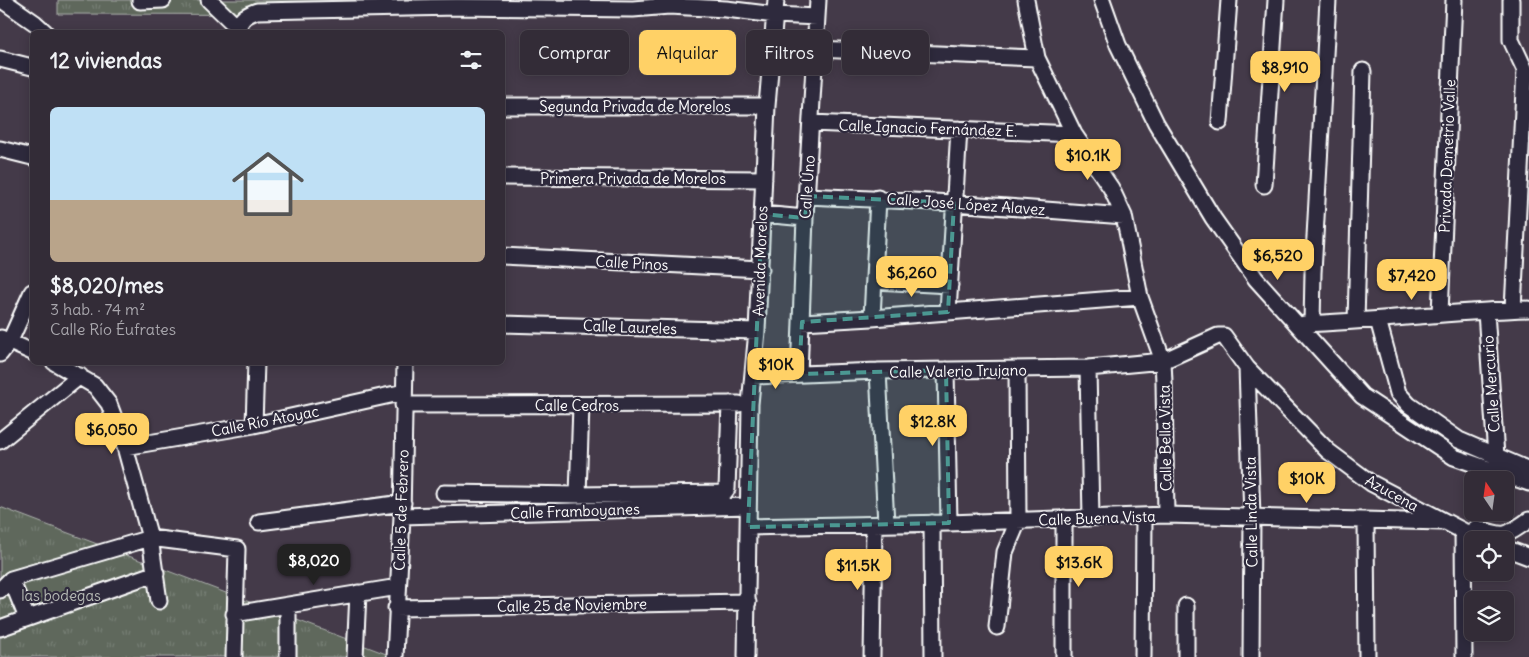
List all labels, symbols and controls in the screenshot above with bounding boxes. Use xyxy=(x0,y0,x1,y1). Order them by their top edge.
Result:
chip: Comprar xyxy=(520,30,629,75)
chip: Alquilar xyxy=(639,30,736,75)
chip: Filtros xyxy=(746,30,832,75)
chip: Nuevo xyxy=(842,30,929,75)
icon: filters xyxy=(457,46,485,74)
text: 12 viviendas xyxy=(50,47,162,74)
pin: $8,910 xyxy=(1244,51,1326,93)
text: $8,910 xyxy=(1261,57,1309,77)
street label: Privada Demetrio Valle xyxy=(1435,79,1459,233)
street label: Segunda Privada de Morelos xyxy=(539,97,731,116)
street label: Calle Ignacio Fernández E. xyxy=(838,115,1018,141)
pin: $10.1K xyxy=(1047,138,1129,181)
icon: home xyxy=(223,139,313,229)
text: $10.1K xyxy=(1066,145,1110,165)
street label: Calle Uno xyxy=(795,154,819,220)
street label: Primera Privada de Morelos xyxy=(540,169,726,188)
street label: Calle José López Alavez xyxy=(886,189,1046,219)
street label: Avenida Morelos xyxy=(749,205,771,317)
pin: $6,520 xyxy=(1237,238,1319,281)
text: $6,520 xyxy=(1253,245,1303,265)
street label: Calle Pinos xyxy=(595,252,669,274)
pin: $6,260 xyxy=(871,256,953,298)
pin: $7,420 xyxy=(1371,258,1453,301)
text: $6,260 xyxy=(887,262,937,282)
text: $7,420 xyxy=(1388,265,1436,285)
text: $8,020/mes xyxy=(50,272,164,299)
text: 3 hab. · 74 m² xyxy=(50,299,145,319)
street label: Calle Laureles xyxy=(583,316,677,338)
text: Calle Río Éufrates xyxy=(50,319,176,339)
street label: Calle Mercurio xyxy=(1478,335,1504,433)
pin: $10K xyxy=(746,348,806,390)
text: $10K xyxy=(758,354,794,374)
street label: Calle Valerio Trujano xyxy=(889,360,1027,382)
street label: Calle Bella Vista xyxy=(1155,384,1175,491)
street label: Calle Cedros xyxy=(535,396,619,415)
street label: Calle Río Atoyac xyxy=(210,401,321,441)
pin: $12.8K xyxy=(892,404,974,447)
text: $12.8K xyxy=(910,411,956,431)
pin: $6,050 xyxy=(71,412,153,455)
text: $6,050 xyxy=(86,419,138,439)
street label: Calle 5 de Febrero xyxy=(389,449,413,571)
street label: Calle Linda Vista xyxy=(1241,456,1261,568)
pin: $10K xyxy=(1277,462,1337,504)
text: $10K xyxy=(1289,468,1325,488)
street label: Azucena xyxy=(1362,471,1422,516)
north arrow xyxy=(1464,471,1514,521)
map controls xyxy=(1464,471,1514,641)
street label: Calle Framboyanes xyxy=(510,499,640,523)
street label: Calle Buena Vista xyxy=(1038,506,1156,530)
button: locate xyxy=(1464,531,1514,581)
pin: $8,020 xyxy=(273,544,355,586)
pin: $13.6K xyxy=(1038,546,1120,588)
pin: $11.5K xyxy=(817,548,899,591)
text: $8,020 xyxy=(288,550,340,570)
text: $13.6K xyxy=(1056,552,1102,572)
text: $11.5K xyxy=(836,555,880,575)
park label: las bodegas xyxy=(21,586,101,605)
button: layers xyxy=(1464,591,1514,641)
street label: Calle 25 de Noviembre xyxy=(497,594,647,616)

